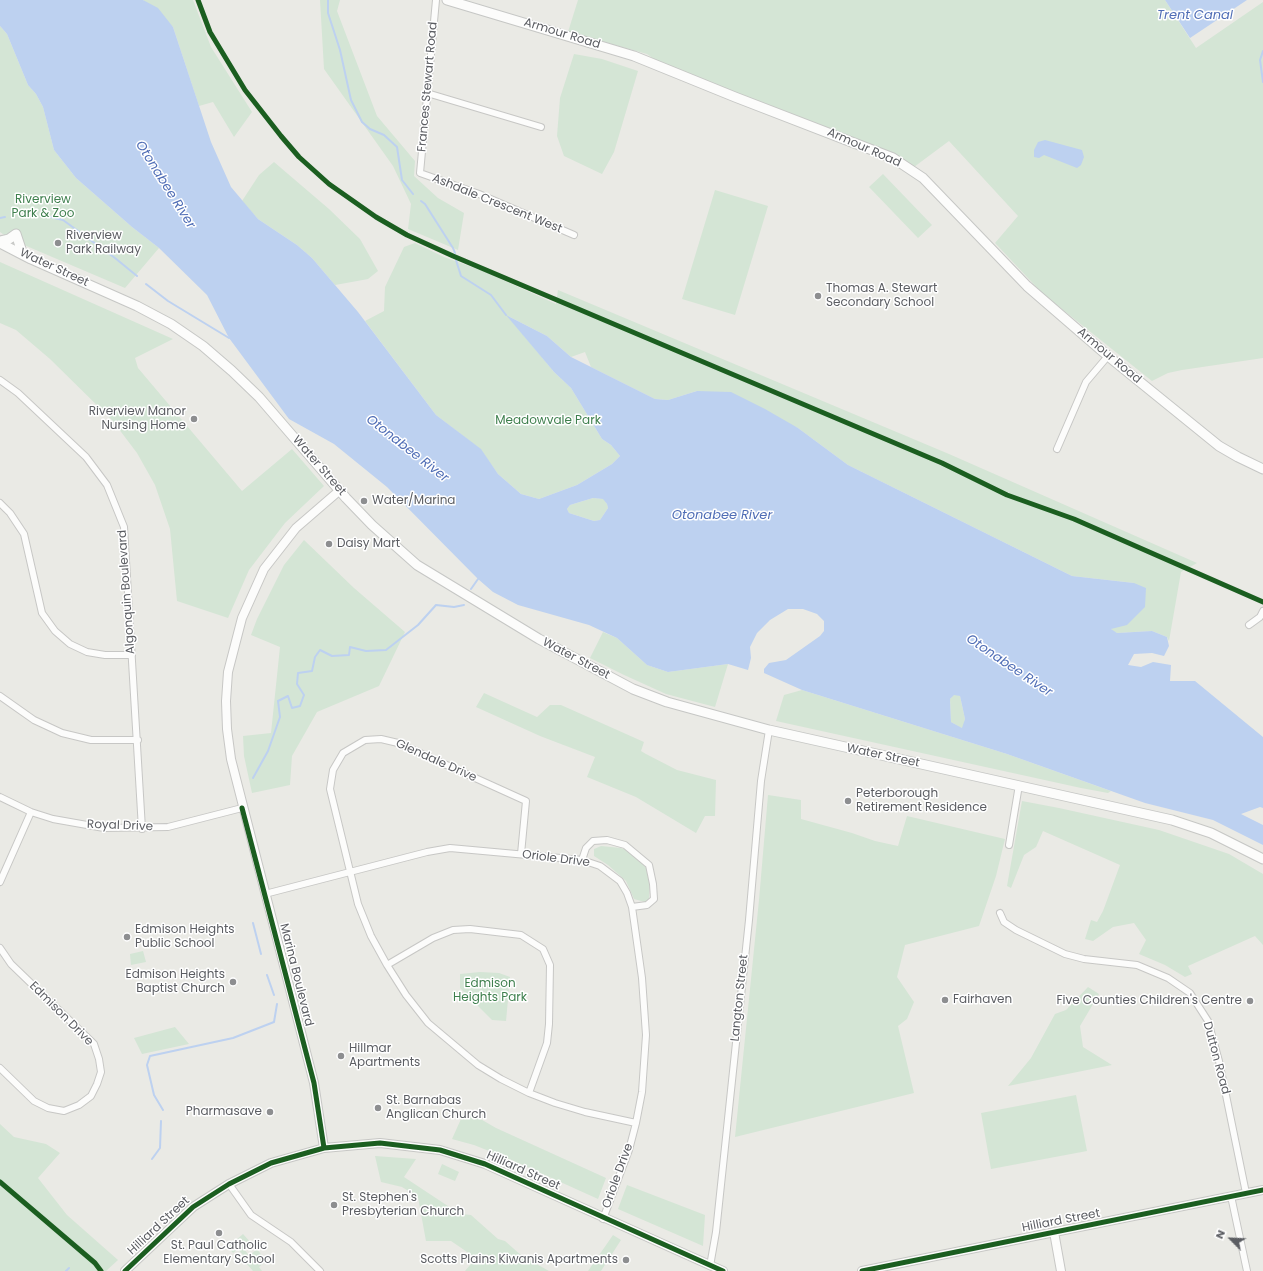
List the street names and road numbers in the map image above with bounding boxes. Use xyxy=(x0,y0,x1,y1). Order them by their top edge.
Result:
street label: Armour Road xyxy=(522,16,602,52)
street label: Frances Stewart Road xyxy=(415,21,441,153)
street label: Armour Road xyxy=(825,125,903,171)
street label: Ashdale Crescent West xyxy=(430,171,564,237)
street label: Water Street xyxy=(17,246,91,290)
street label: Armour Road xyxy=(1074,325,1144,387)
street label: Water Street xyxy=(289,433,349,499)
street label: Algonquin Boulevard xyxy=(115,529,139,655)
street label: Water Street xyxy=(540,635,612,683)
street label: Glendale Drive xyxy=(393,737,479,785)
street label: Water Street xyxy=(845,741,921,771)
street label: Royal Drive xyxy=(87,818,153,834)
street label: Oriole Drive xyxy=(521,848,591,870)
street label: Marina Boulevard xyxy=(276,922,316,1028)
street label: Langton Street xyxy=(728,954,752,1042)
street label: Edmison Drive xyxy=(26,979,96,1049)
street label: Dutton Road xyxy=(1199,1020,1233,1096)
street label: Oriole Drive xyxy=(600,1141,636,1211)
street label: Hilliard Street xyxy=(484,1148,562,1194)
street label: Hilliard Street xyxy=(125,1194,193,1258)
street label: Hilliard Street xyxy=(1021,1206,1101,1236)

